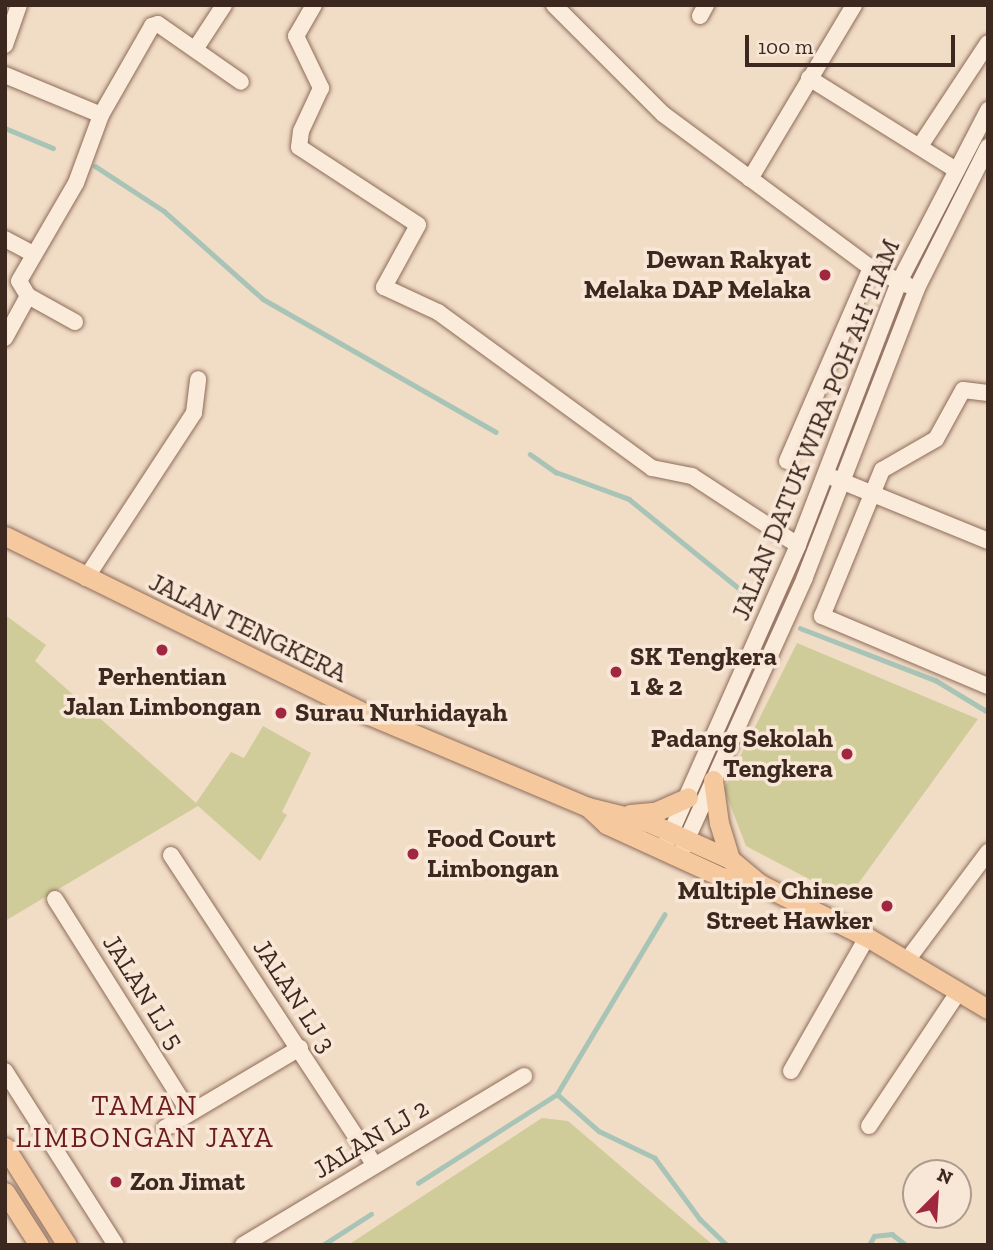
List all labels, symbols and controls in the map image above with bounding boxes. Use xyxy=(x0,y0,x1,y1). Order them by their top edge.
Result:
scale bar xyxy=(748,21,958,65)
text: 100 m xyxy=(758,34,813,59)
street label: JALAN DATUK WIRA POH AH TIAM xyxy=(724,233,908,627)
place label: Dewan Rakyat Melaka DAP Melaka xyxy=(583,244,811,306)
marker: Dewan Rakyat Melaka DAP Melaka xyxy=(817,267,833,283)
street label: JALAN TENGKERA xyxy=(144,566,352,690)
place label: SK Tengkera 1 & 2 xyxy=(630,641,777,702)
marker: Perhentian Jalan Limbongan xyxy=(154,642,170,658)
place label: Perhentian Jalan Limbongan xyxy=(63,661,261,722)
marker: SK Tengkera 1 & 2 xyxy=(608,664,624,680)
place label: Surau Nurhidayah xyxy=(295,697,508,729)
marker: Surau Nurhidayah xyxy=(273,705,289,721)
place label: Padang Sekolah Tengkera xyxy=(651,723,833,784)
marker: Padang Sekolah Tengkera xyxy=(839,746,855,762)
place label: Food Court Limbongan xyxy=(427,823,559,884)
marker: Food Court Limbongan xyxy=(405,846,421,862)
place label: Multiple Chinese Street Hawker xyxy=(678,875,873,936)
marker: Multiple Chinese Street Hawker xyxy=(879,898,895,914)
street label: JALAN LJ 5 xyxy=(96,929,190,1055)
street label: JALAN LJ 3 xyxy=(246,934,342,1058)
district label: TAMAN LIMBONGAN JAYA xyxy=(17,1089,273,1155)
street label: JALAN LJ 2 xyxy=(308,1092,434,1186)
north arrow xyxy=(902,1159,972,1229)
text: N xyxy=(934,1163,956,1190)
place label: Zon Jimat xyxy=(130,1166,245,1198)
marker: Zon Jimat xyxy=(108,1174,124,1190)

